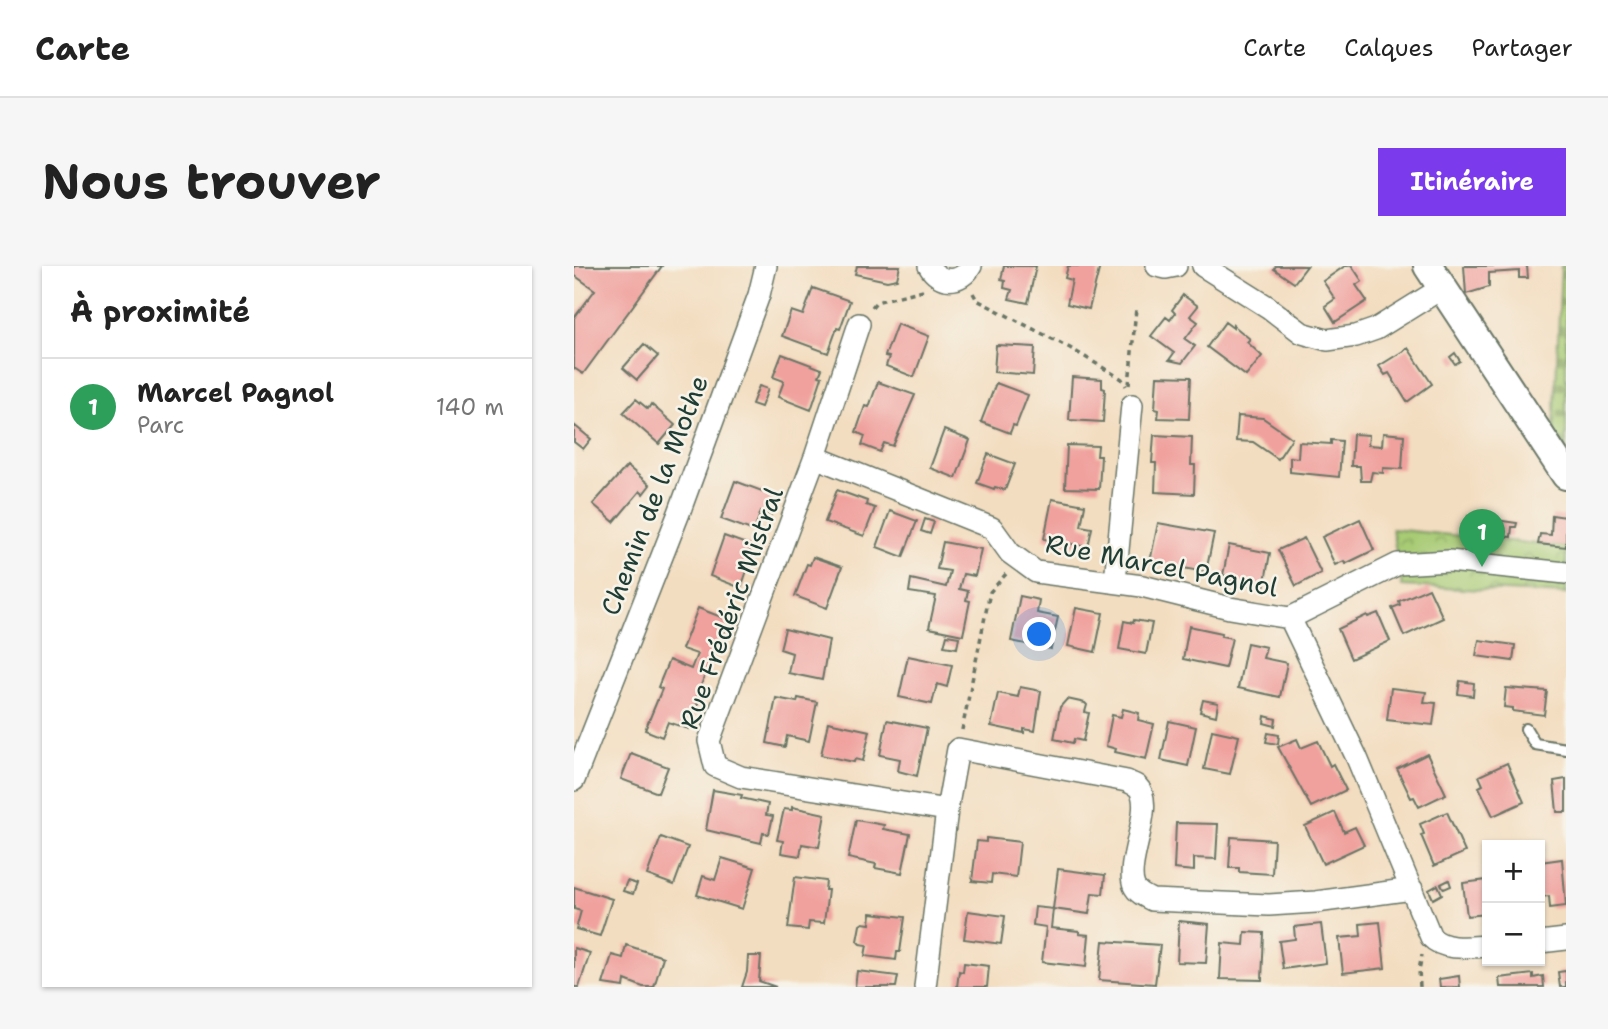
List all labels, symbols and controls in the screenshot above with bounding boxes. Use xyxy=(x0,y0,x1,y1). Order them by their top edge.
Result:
text: Carte xyxy=(35,26,130,71)
text: Carte xyxy=(1243,32,1306,64)
text: Calques xyxy=(1344,32,1434,64)
text: Partager xyxy=(1472,32,1573,64)
button: Itinéraire xyxy=(1378,148,1566,216)
text: Nous trouver xyxy=(42,149,381,215)
text: À proximité xyxy=(70,291,250,332)
street label: Chemin de la Mothe xyxy=(592,370,716,620)
text: Marcel Pagnol xyxy=(137,375,334,410)
text: 1 xyxy=(88,392,98,422)
text: 140 m xyxy=(436,392,504,422)
text: Parc xyxy=(137,410,184,440)
street label: Rue Frédéric Mistral xyxy=(671,482,791,734)
pin: 1 xyxy=(1459,509,1505,567)
street label: Rue Marcel Pagnol xyxy=(1043,525,1281,605)
your location xyxy=(1022,617,1056,651)
map controls xyxy=(1482,840,1545,966)
button: + xyxy=(1482,840,1545,903)
button: − xyxy=(1482,903,1545,966)

